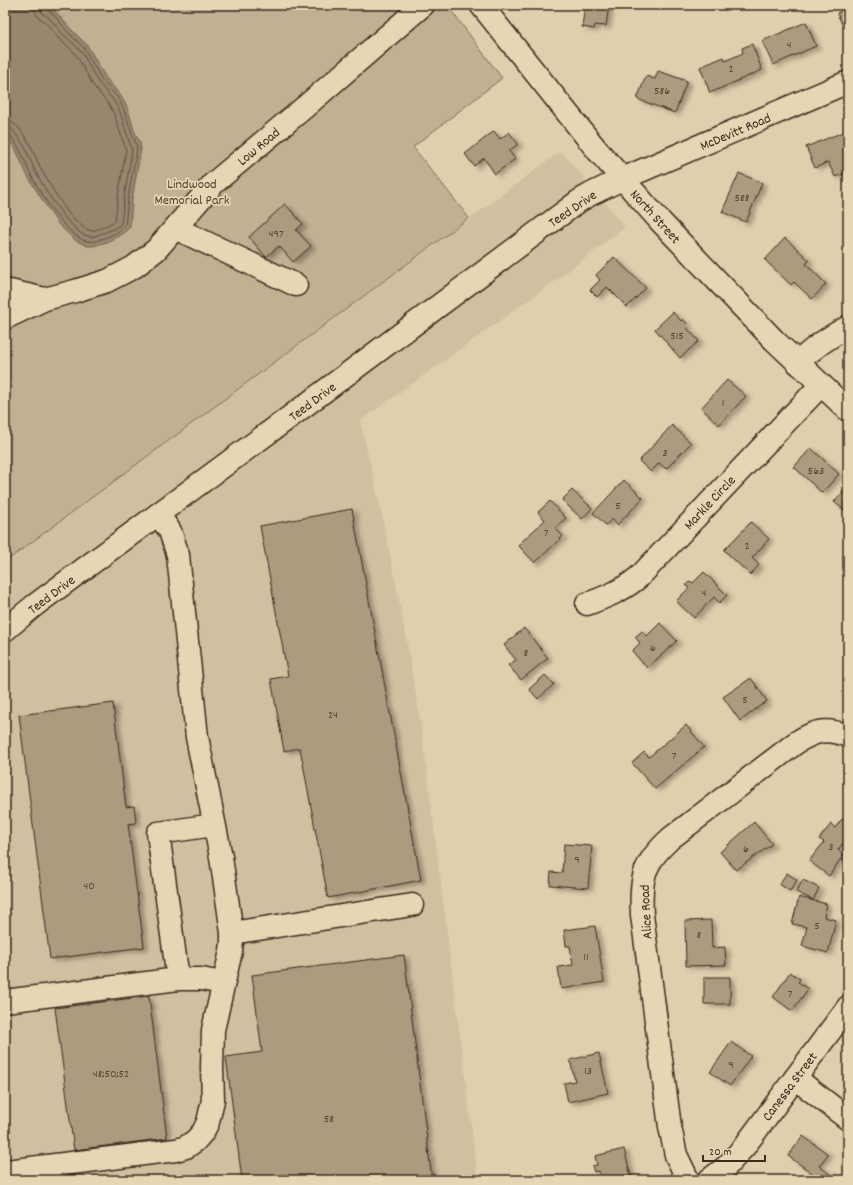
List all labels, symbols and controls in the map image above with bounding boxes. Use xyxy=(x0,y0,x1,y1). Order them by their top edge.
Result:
house number: 4 xyxy=(787,37,792,54)
house number: 2 xyxy=(728,61,734,78)
house number: 586 xyxy=(654,83,670,100)
street label: McDevitt Road xyxy=(697,109,774,157)
street label: Low Road xyxy=(234,124,285,171)
park label: Lindwood Memorial Park xyxy=(155,175,230,211)
street label: Teed Drive xyxy=(545,186,601,233)
street label: North Street xyxy=(625,186,684,249)
house number: 588 xyxy=(734,190,750,207)
house number: 497 xyxy=(268,226,284,243)
house number: 515 xyxy=(670,328,684,345)
street label: Teed Drive xyxy=(285,378,341,427)
house number: 1 xyxy=(722,395,724,412)
house number: 3 xyxy=(662,445,668,462)
house number: 563 xyxy=(808,463,824,480)
street label: Markle Circle xyxy=(680,472,741,535)
house number: 5 xyxy=(615,498,621,515)
house number: 7 xyxy=(544,525,549,542)
house number: 2 xyxy=(744,538,750,555)
street label: Teed Drive xyxy=(24,571,80,620)
house number: 4 xyxy=(702,585,707,602)
house number: 6 xyxy=(650,640,656,657)
house number: 8 xyxy=(524,645,529,662)
house number: 5 xyxy=(742,692,748,709)
house number: 24 xyxy=(328,707,338,724)
house number: 7 xyxy=(672,748,677,765)
house number: 3 xyxy=(828,839,834,856)
house number: 6 xyxy=(743,841,749,858)
house number: 9 xyxy=(574,852,580,869)
house number: 40 xyxy=(83,878,95,895)
street label: Alice Road xyxy=(636,884,658,940)
house number: 5 xyxy=(814,918,820,935)
house number: 8 xyxy=(697,927,702,944)
house number: 11 xyxy=(583,949,589,966)
house number: 7 xyxy=(788,986,793,1003)
street label: Canessa Street xyxy=(758,1049,823,1126)
house number: 9 xyxy=(728,1057,734,1074)
house number: 13 xyxy=(584,1063,592,1080)
house number: 48;50;52 xyxy=(93,1066,129,1083)
house number: 58 xyxy=(324,1111,334,1128)
scale bar xyxy=(703,1137,765,1163)
text: 20 m xyxy=(709,1144,732,1161)

